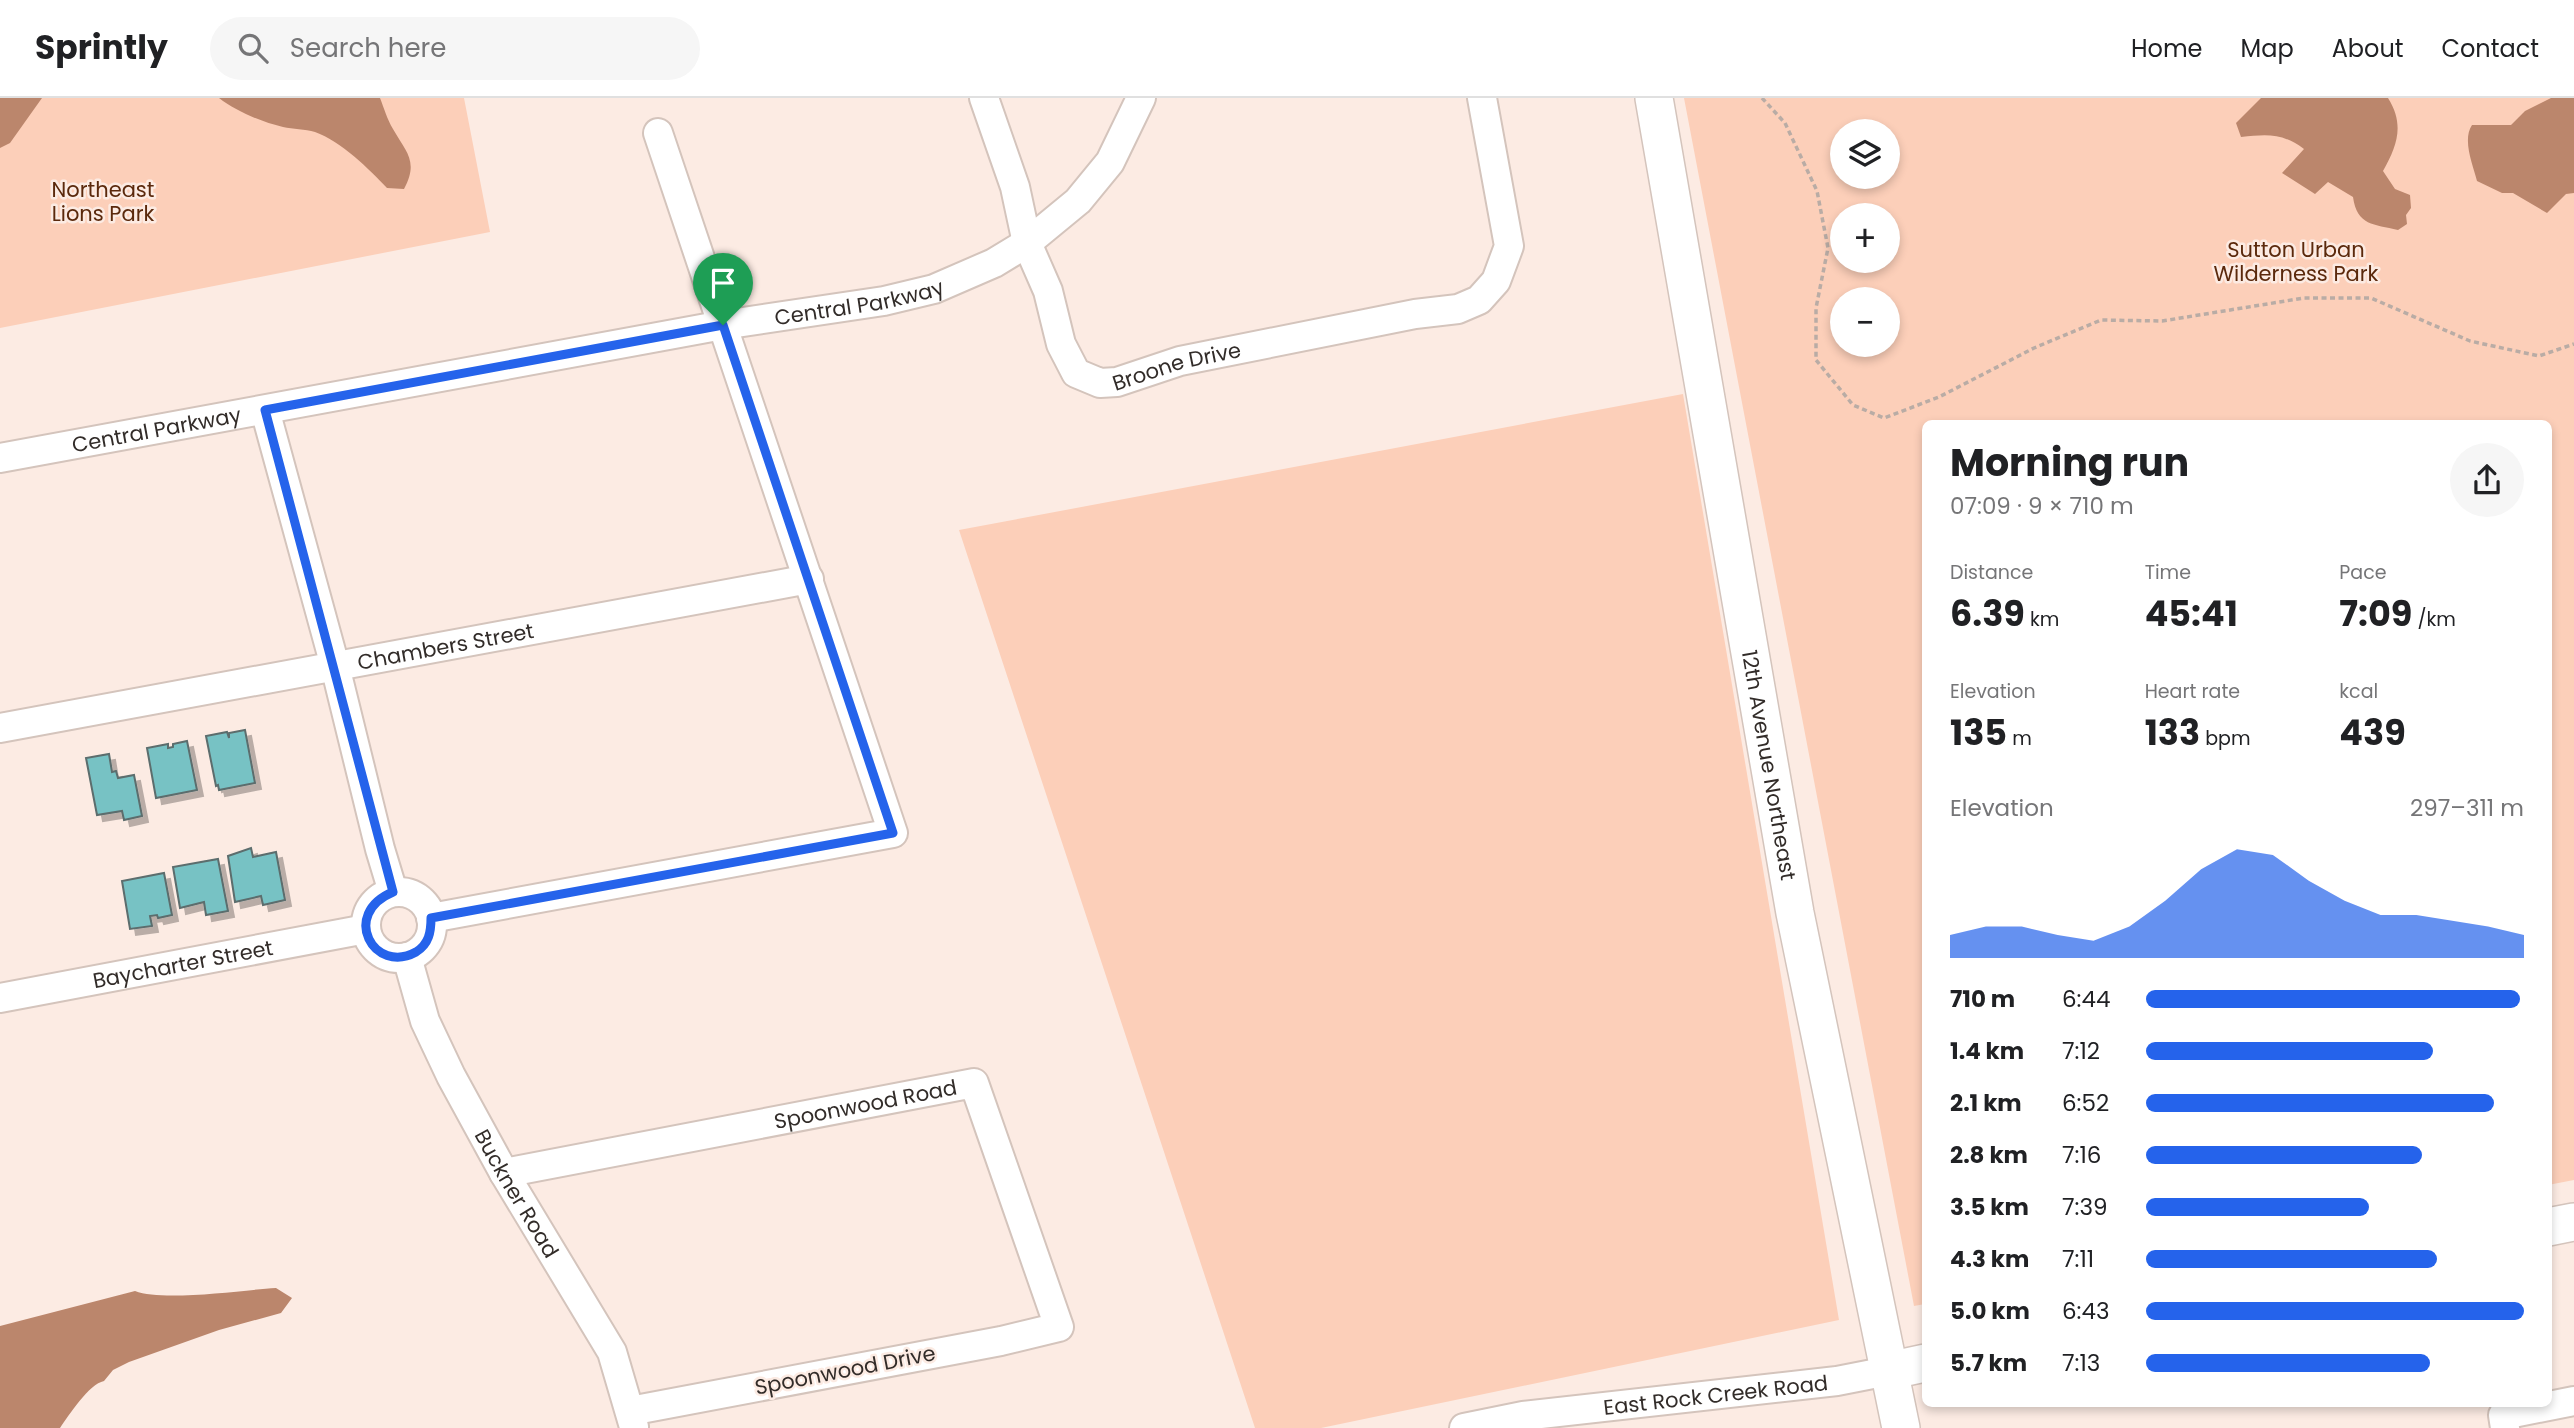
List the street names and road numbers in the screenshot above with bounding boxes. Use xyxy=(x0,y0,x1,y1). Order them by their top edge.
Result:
street label: Central Parkway xyxy=(772,272,949,332)
street label: Broone Drive xyxy=(1108,335,1243,397)
street label: Central Parkway xyxy=(69,399,244,459)
street label: Chambers Street xyxy=(355,616,536,676)
street label: 12th Avenue Northeast xyxy=(1735,648,1804,882)
street label: Baycharter Street xyxy=(90,932,275,995)
street label: Spoonwood Road xyxy=(772,1072,959,1135)
street label: Buckner Road xyxy=(468,1124,566,1263)
street label: Spoonwood Drive xyxy=(752,1338,938,1402)
street label: East Rock Creek Road xyxy=(1602,1368,1829,1421)

